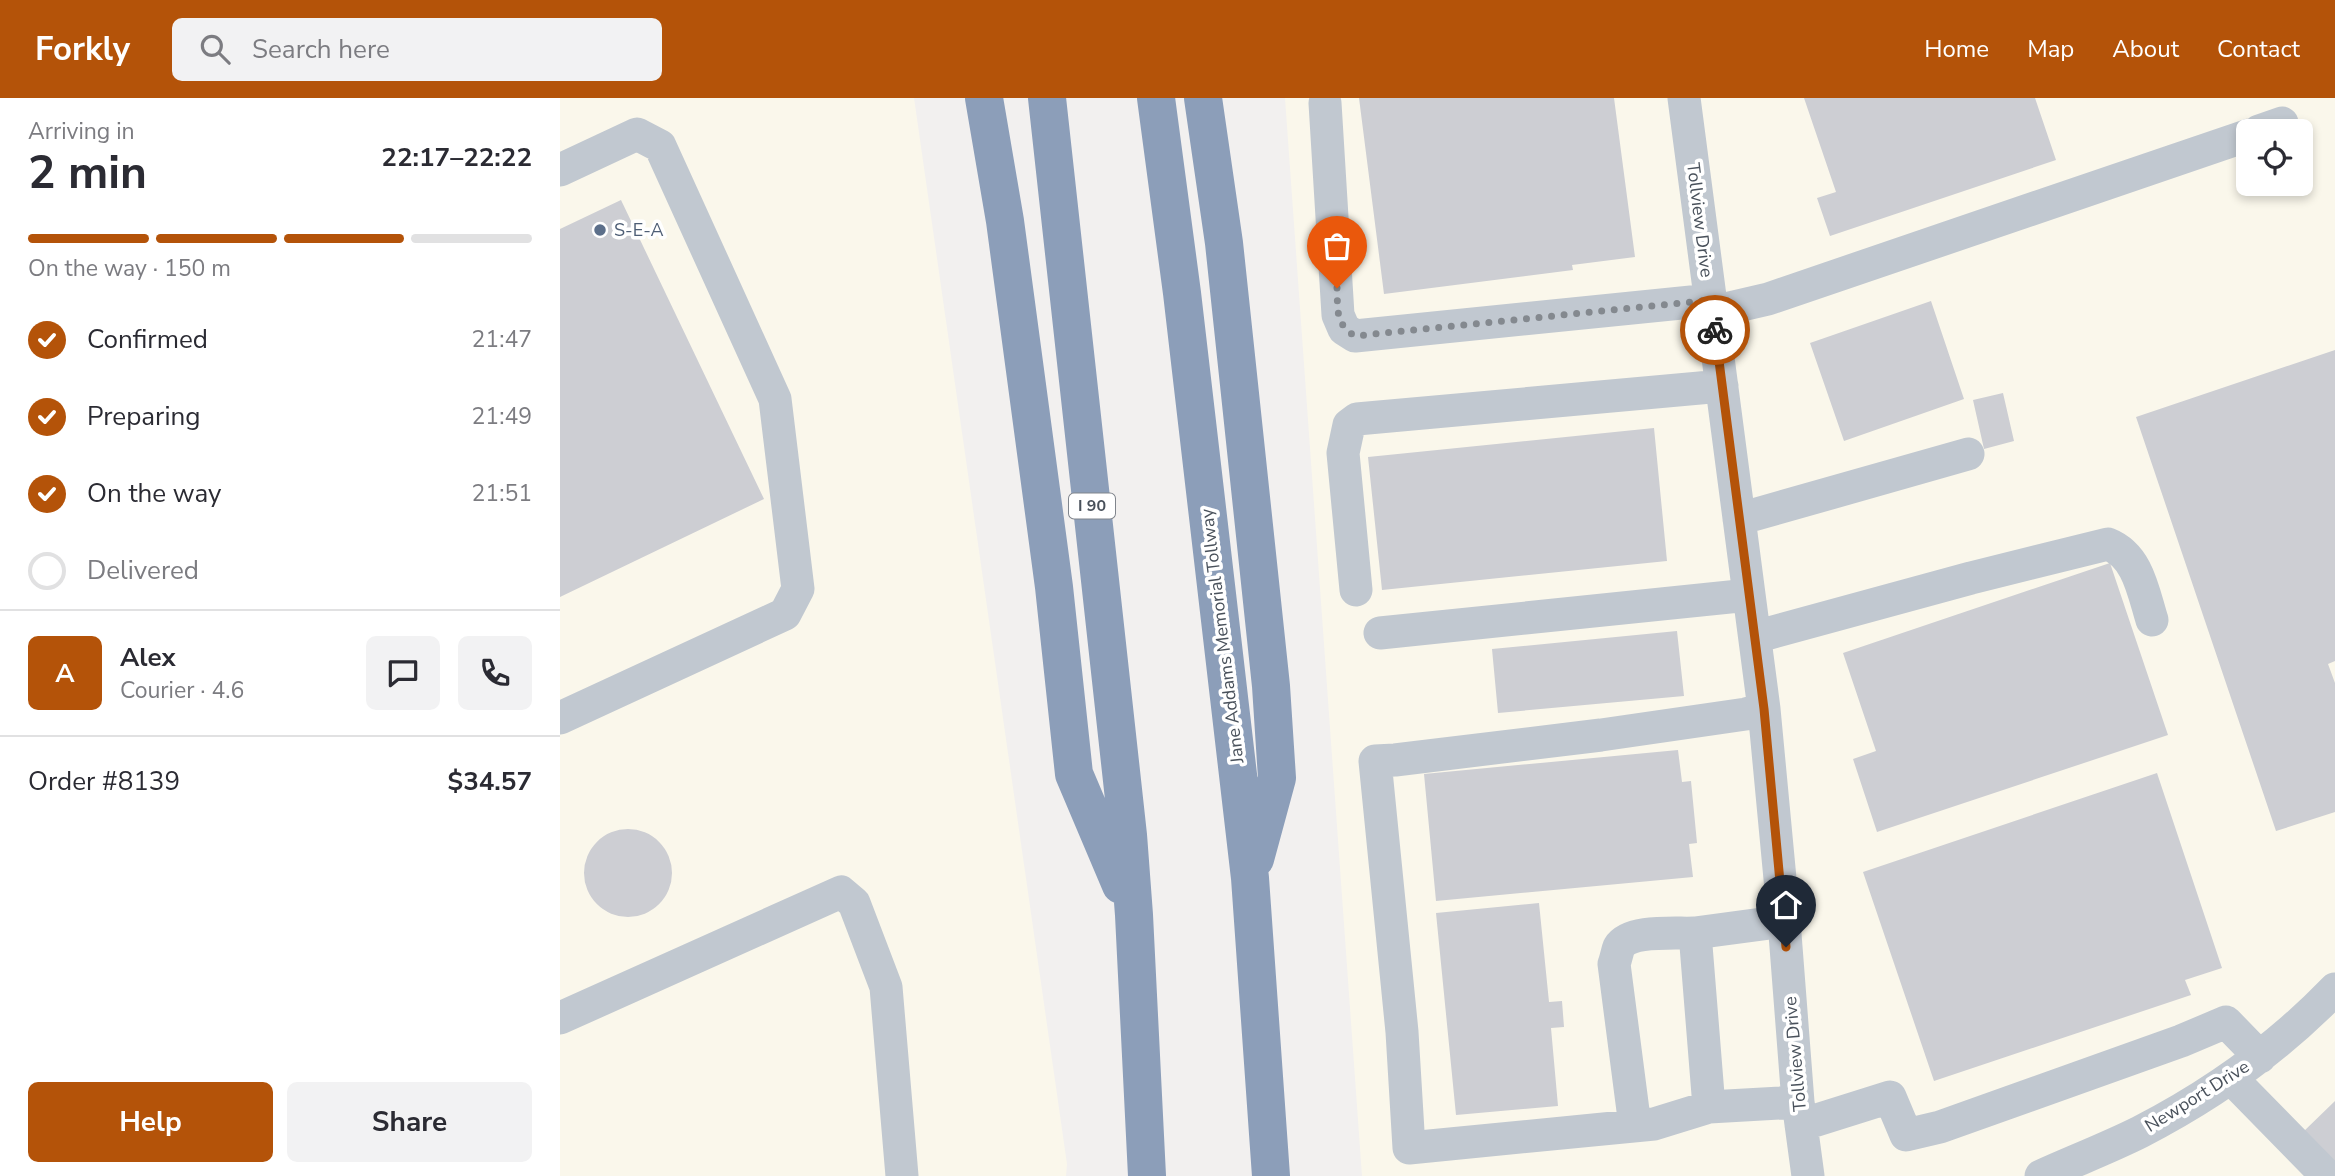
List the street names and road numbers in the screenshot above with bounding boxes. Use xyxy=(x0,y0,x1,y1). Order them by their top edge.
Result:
street label: Tollview Drive xyxy=(1681,161,1719,279)
road number: I 90 xyxy=(1069,494,1115,518)
street label: Jane Addams Memorial Tollway xyxy=(1194,507,1250,766)
street label: Tollview Drive xyxy=(1778,996,1812,1112)
street label: Newport Drive xyxy=(2140,1054,2254,1138)

